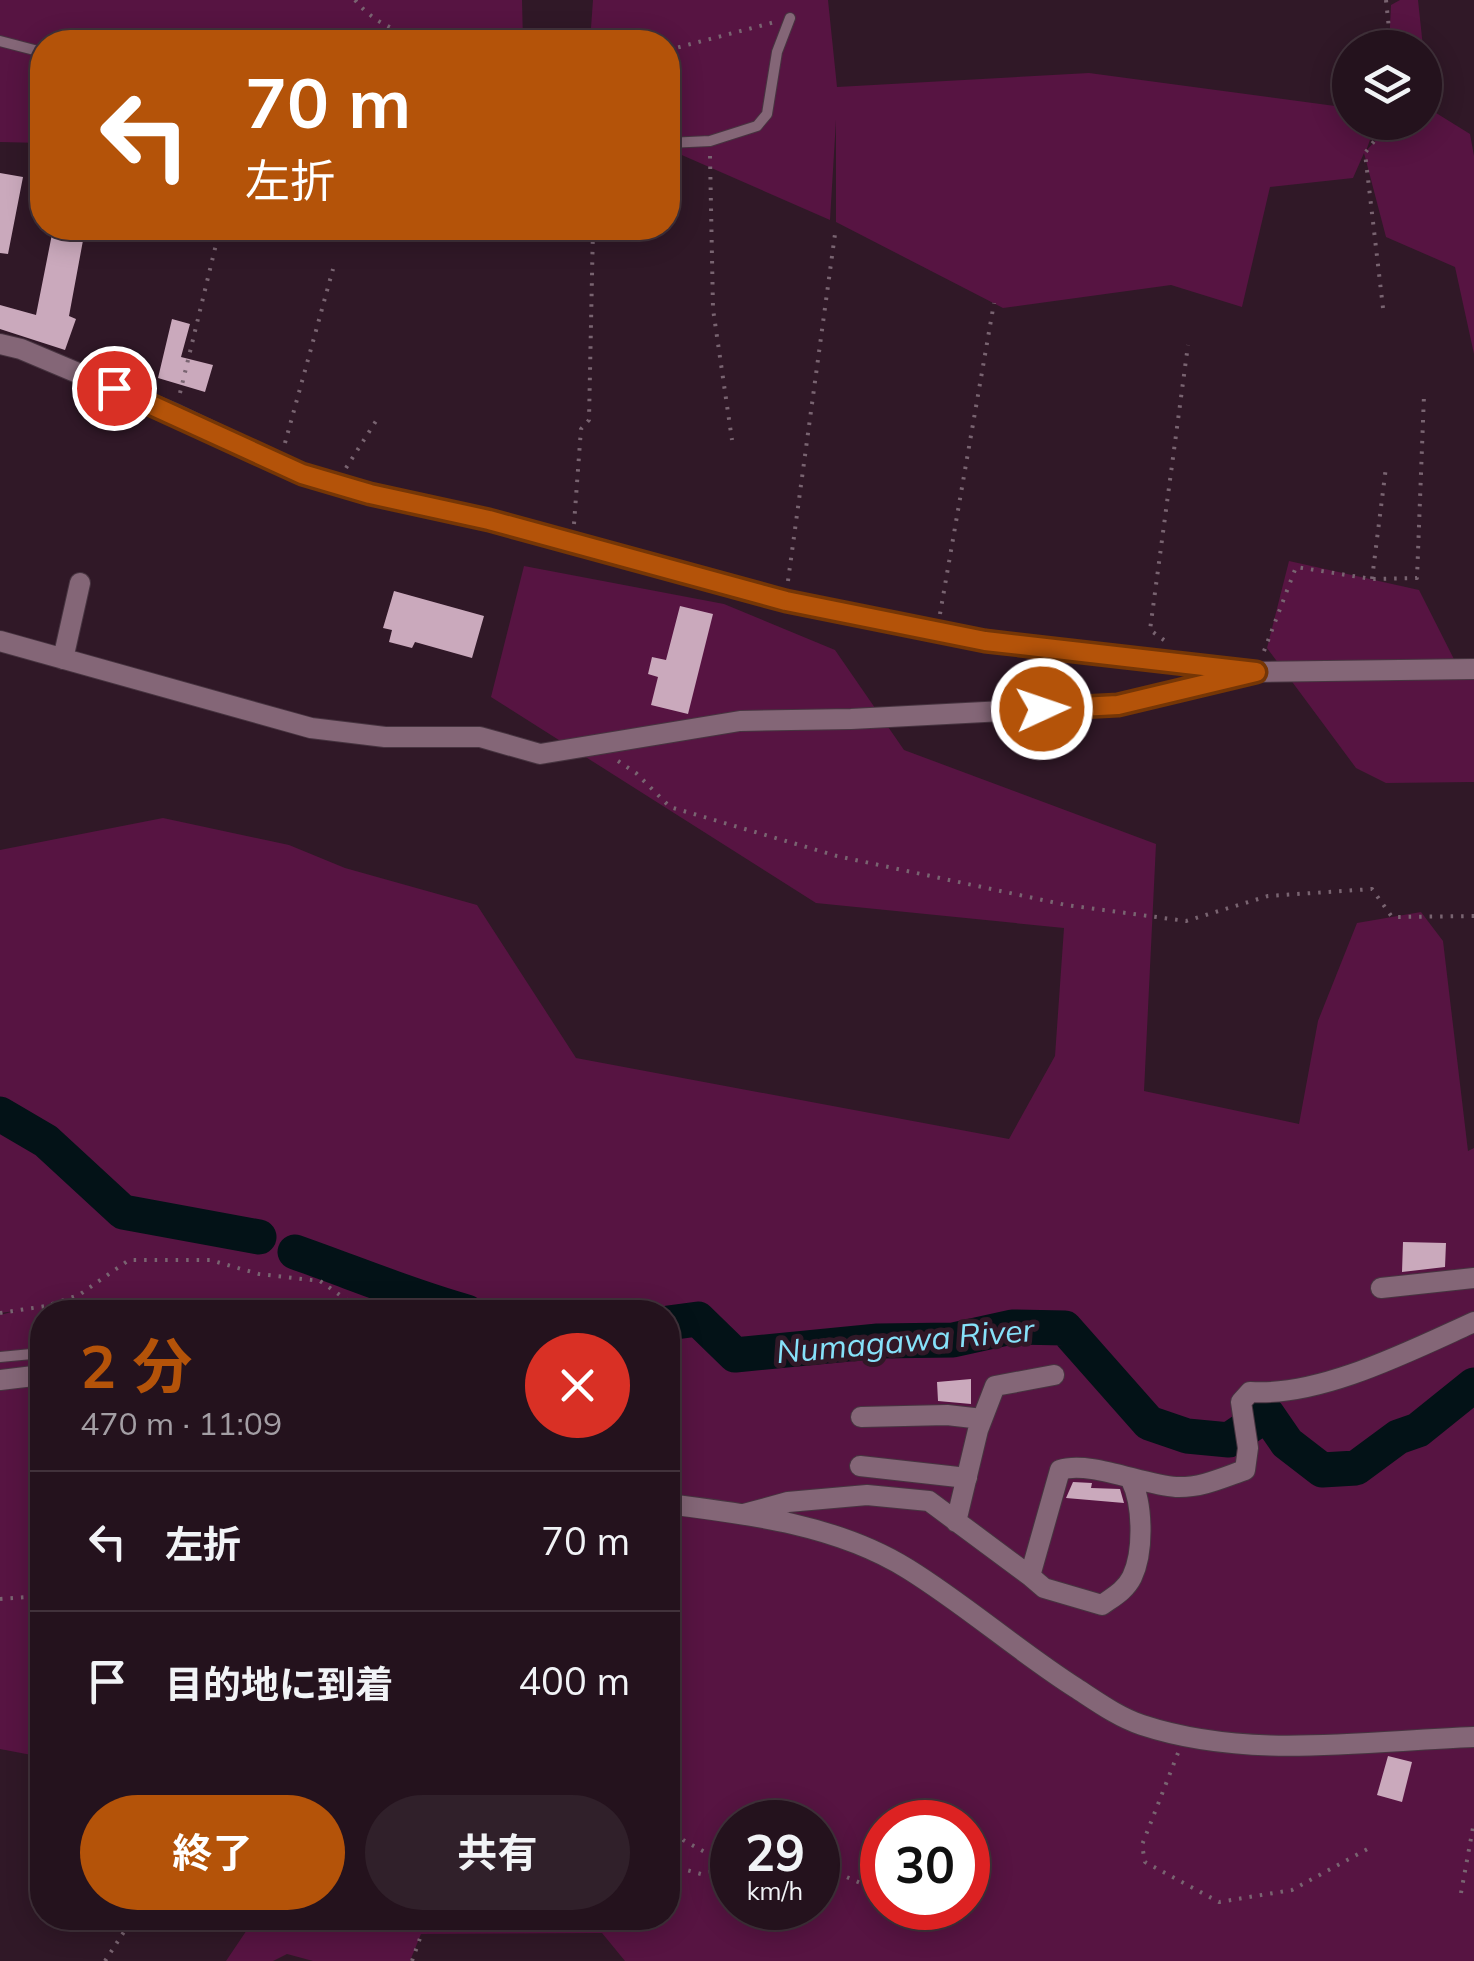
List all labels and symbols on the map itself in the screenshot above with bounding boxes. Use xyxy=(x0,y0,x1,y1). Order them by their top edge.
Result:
pin xyxy=(72,346,157,431)
position arrow xyxy=(990,657,1094,761)
water label: Numagawa River xyxy=(774,1309,1037,1371)
speed limit sign: 30 xyxy=(860,1800,990,1930)

